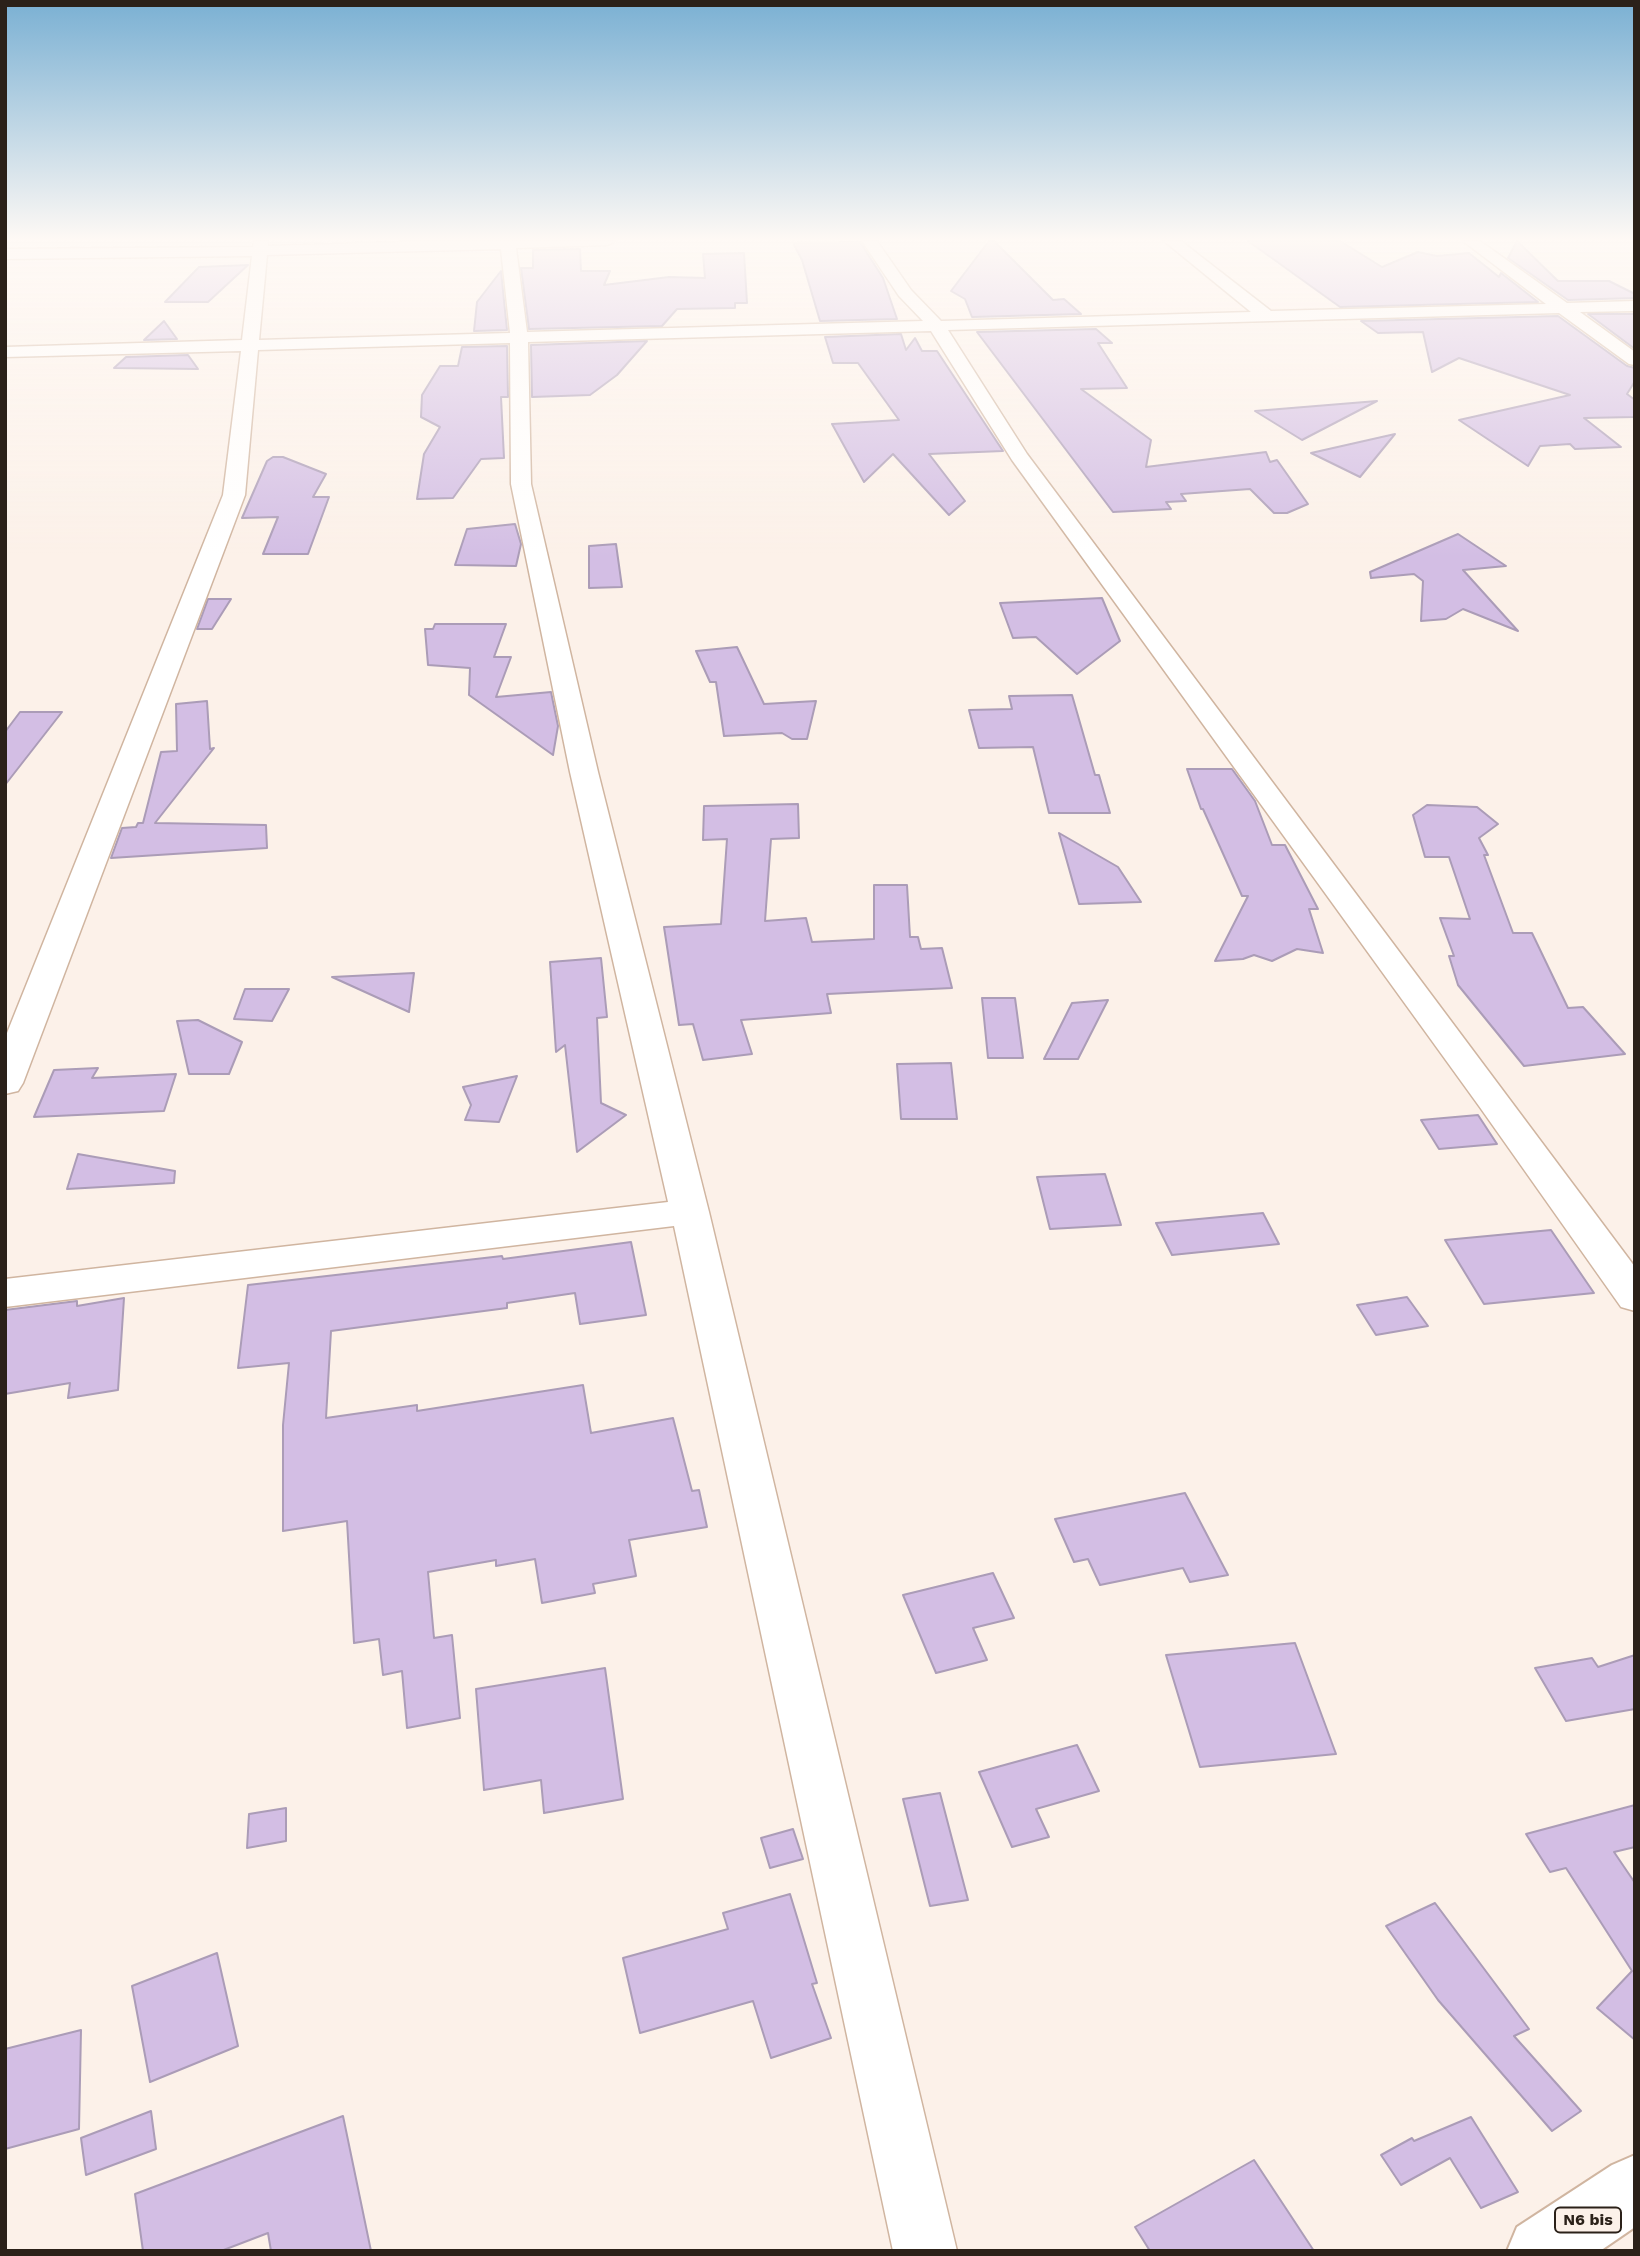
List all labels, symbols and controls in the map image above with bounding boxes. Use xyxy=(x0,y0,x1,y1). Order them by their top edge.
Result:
road number: N6 bis xyxy=(1555,2208,1621,2232)

